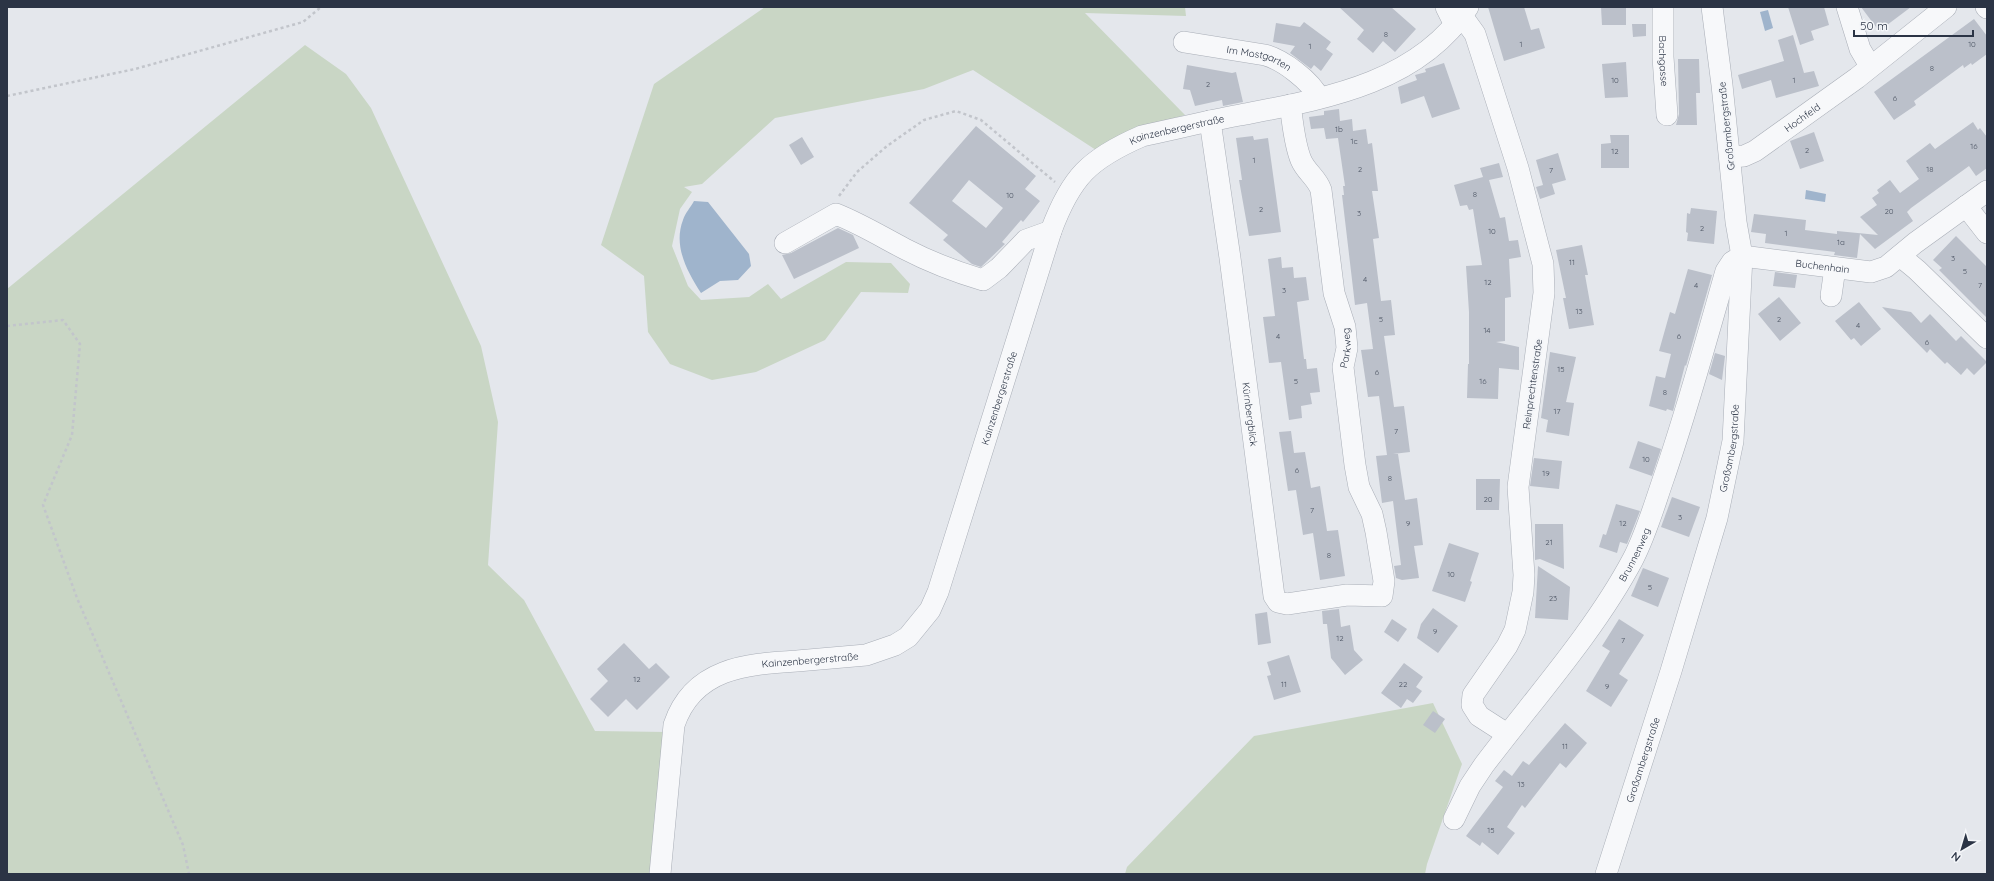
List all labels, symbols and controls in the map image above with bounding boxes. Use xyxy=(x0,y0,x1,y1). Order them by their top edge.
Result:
scale bar xyxy=(1854,12,1973,38)
text: 50 m xyxy=(1860,18,1888,33)
house number: 8 xyxy=(1384,29,1388,39)
street label: Bachgasse xyxy=(1656,36,1671,87)
house number: 1 xyxy=(1520,39,1523,49)
house number: 10 xyxy=(1968,39,1976,49)
house number: 1 xyxy=(1309,41,1312,51)
street label: Im Mostgarten xyxy=(1226,43,1294,74)
house number: 8 xyxy=(1930,63,1934,73)
house number: 10 xyxy=(1611,75,1619,85)
house number: 1 xyxy=(1793,75,1796,85)
house number: 2 xyxy=(1206,79,1211,89)
street label: Großambergstraße xyxy=(1715,81,1738,171)
house number: 6 xyxy=(1893,93,1898,103)
street label: Hochfeld xyxy=(1782,100,1823,135)
street label: Kainzenbergerstraße xyxy=(1127,112,1226,148)
house number: 1b xyxy=(1335,124,1343,134)
house number: 1c xyxy=(1350,136,1358,146)
house number: 16 xyxy=(1970,141,1978,151)
house number: 2 xyxy=(1805,145,1810,155)
house number: 12 xyxy=(1611,146,1619,156)
house number: 1 xyxy=(1253,155,1256,165)
house number: 2 xyxy=(1358,164,1363,174)
house number: 18 xyxy=(1926,164,1934,174)
house number: 7 xyxy=(1549,165,1553,175)
house number: 8 xyxy=(1473,189,1477,199)
house number: 10 xyxy=(1006,190,1014,200)
house number: 2 xyxy=(1259,204,1264,214)
house number: 20 xyxy=(1884,206,1894,216)
house number: 3 xyxy=(1357,208,1361,218)
house number: 2 xyxy=(1700,223,1705,233)
house number: 10 xyxy=(1488,226,1496,236)
house number: 1 xyxy=(1785,228,1788,238)
house number: 1a xyxy=(1837,237,1845,247)
house number: 3 xyxy=(1951,253,1955,263)
house number: 11 xyxy=(1569,257,1575,267)
street label: Buchenhain xyxy=(1795,257,1850,276)
house number: 5 xyxy=(1963,266,1967,276)
house number: 4 xyxy=(1363,274,1367,284)
house number: 12 xyxy=(1484,277,1492,287)
house number: 4 xyxy=(1694,280,1698,290)
house number: 7 xyxy=(1978,280,1982,290)
house number: 3 xyxy=(1282,285,1286,295)
house number: 13 xyxy=(1575,306,1583,316)
house number: 5 xyxy=(1379,314,1383,324)
house number: 2 xyxy=(1777,314,1782,324)
house number: 4 xyxy=(1856,320,1860,330)
house number: 14 xyxy=(1483,325,1491,335)
street label: Parkweg xyxy=(1337,327,1354,369)
house number: 4 xyxy=(1276,331,1280,341)
house number: 6 xyxy=(1677,331,1682,341)
house number: 6 xyxy=(1925,337,1930,347)
street label: Reinprechtenstraße xyxy=(1520,338,1545,430)
street label: Kainzenbergerstraße xyxy=(978,349,1020,447)
house number: 15 xyxy=(1557,364,1565,374)
house number: 6 xyxy=(1375,367,1380,377)
house number: 5 xyxy=(1294,376,1298,386)
house number: 16 xyxy=(1479,376,1487,386)
street label: Kürnbergblick xyxy=(1239,381,1260,447)
house number: 8 xyxy=(1663,387,1667,397)
street label: Großambergstraße xyxy=(1717,403,1742,493)
house number: 17 xyxy=(1553,406,1561,416)
house number: 7 xyxy=(1394,426,1398,436)
house number: 10 xyxy=(1642,454,1650,464)
house number: 6 xyxy=(1295,465,1300,475)
house number: 19 xyxy=(1542,468,1550,478)
house number: 8 xyxy=(1388,473,1392,483)
house number: 20 xyxy=(1483,494,1493,504)
house number: 7 xyxy=(1310,505,1314,515)
house number: 3 xyxy=(1678,512,1682,522)
house number: 9 xyxy=(1406,518,1411,528)
house number: 12 xyxy=(1619,518,1627,528)
street label: Brunnenweg xyxy=(1616,526,1653,584)
house number: 21 xyxy=(1545,537,1553,547)
house number: 8 xyxy=(1327,550,1331,560)
house number: 10 xyxy=(1447,569,1455,579)
house number: 5 xyxy=(1648,582,1652,592)
house number: 23 xyxy=(1549,593,1557,603)
house number: 9 xyxy=(1433,626,1438,636)
house number: 12 xyxy=(1336,633,1344,643)
house number: 7 xyxy=(1621,635,1625,645)
street label: Kainzenbergerstraße xyxy=(761,650,860,671)
house number: 12 xyxy=(633,674,641,684)
house number: 11 xyxy=(1281,679,1287,689)
house number: 22 xyxy=(1399,679,1408,689)
house number: 9 xyxy=(1605,681,1610,691)
street label: Großambergstraße xyxy=(1623,715,1663,804)
house number: 11 xyxy=(1562,741,1568,751)
house number: 13 xyxy=(1517,779,1525,789)
house number: 15 xyxy=(1487,825,1495,835)
north arrow xyxy=(1942,829,1982,869)
text: N xyxy=(1948,849,1963,865)

